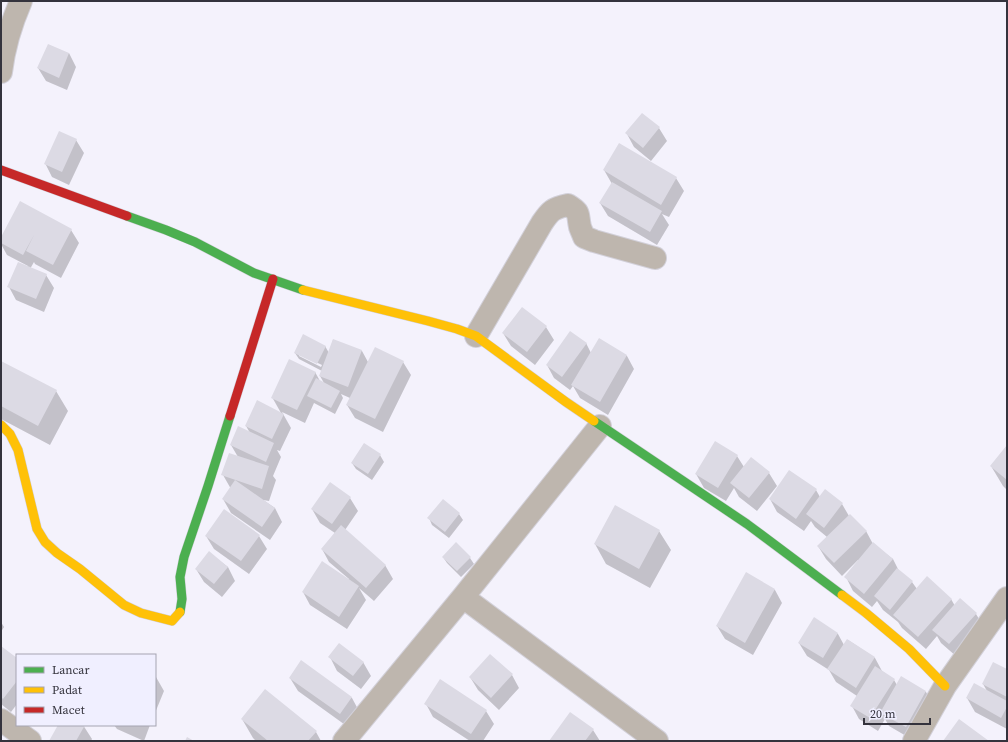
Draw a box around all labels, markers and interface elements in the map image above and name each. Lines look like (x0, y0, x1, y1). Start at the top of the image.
legend (16, 654, 156, 726)
text: Lancar (52, 662, 89, 678)
text: Padat (52, 682, 82, 698)
scale bar (864, 700, 930, 726)
text: Macet (52, 702, 85, 718)
text: 20 m (870, 706, 896, 722)

